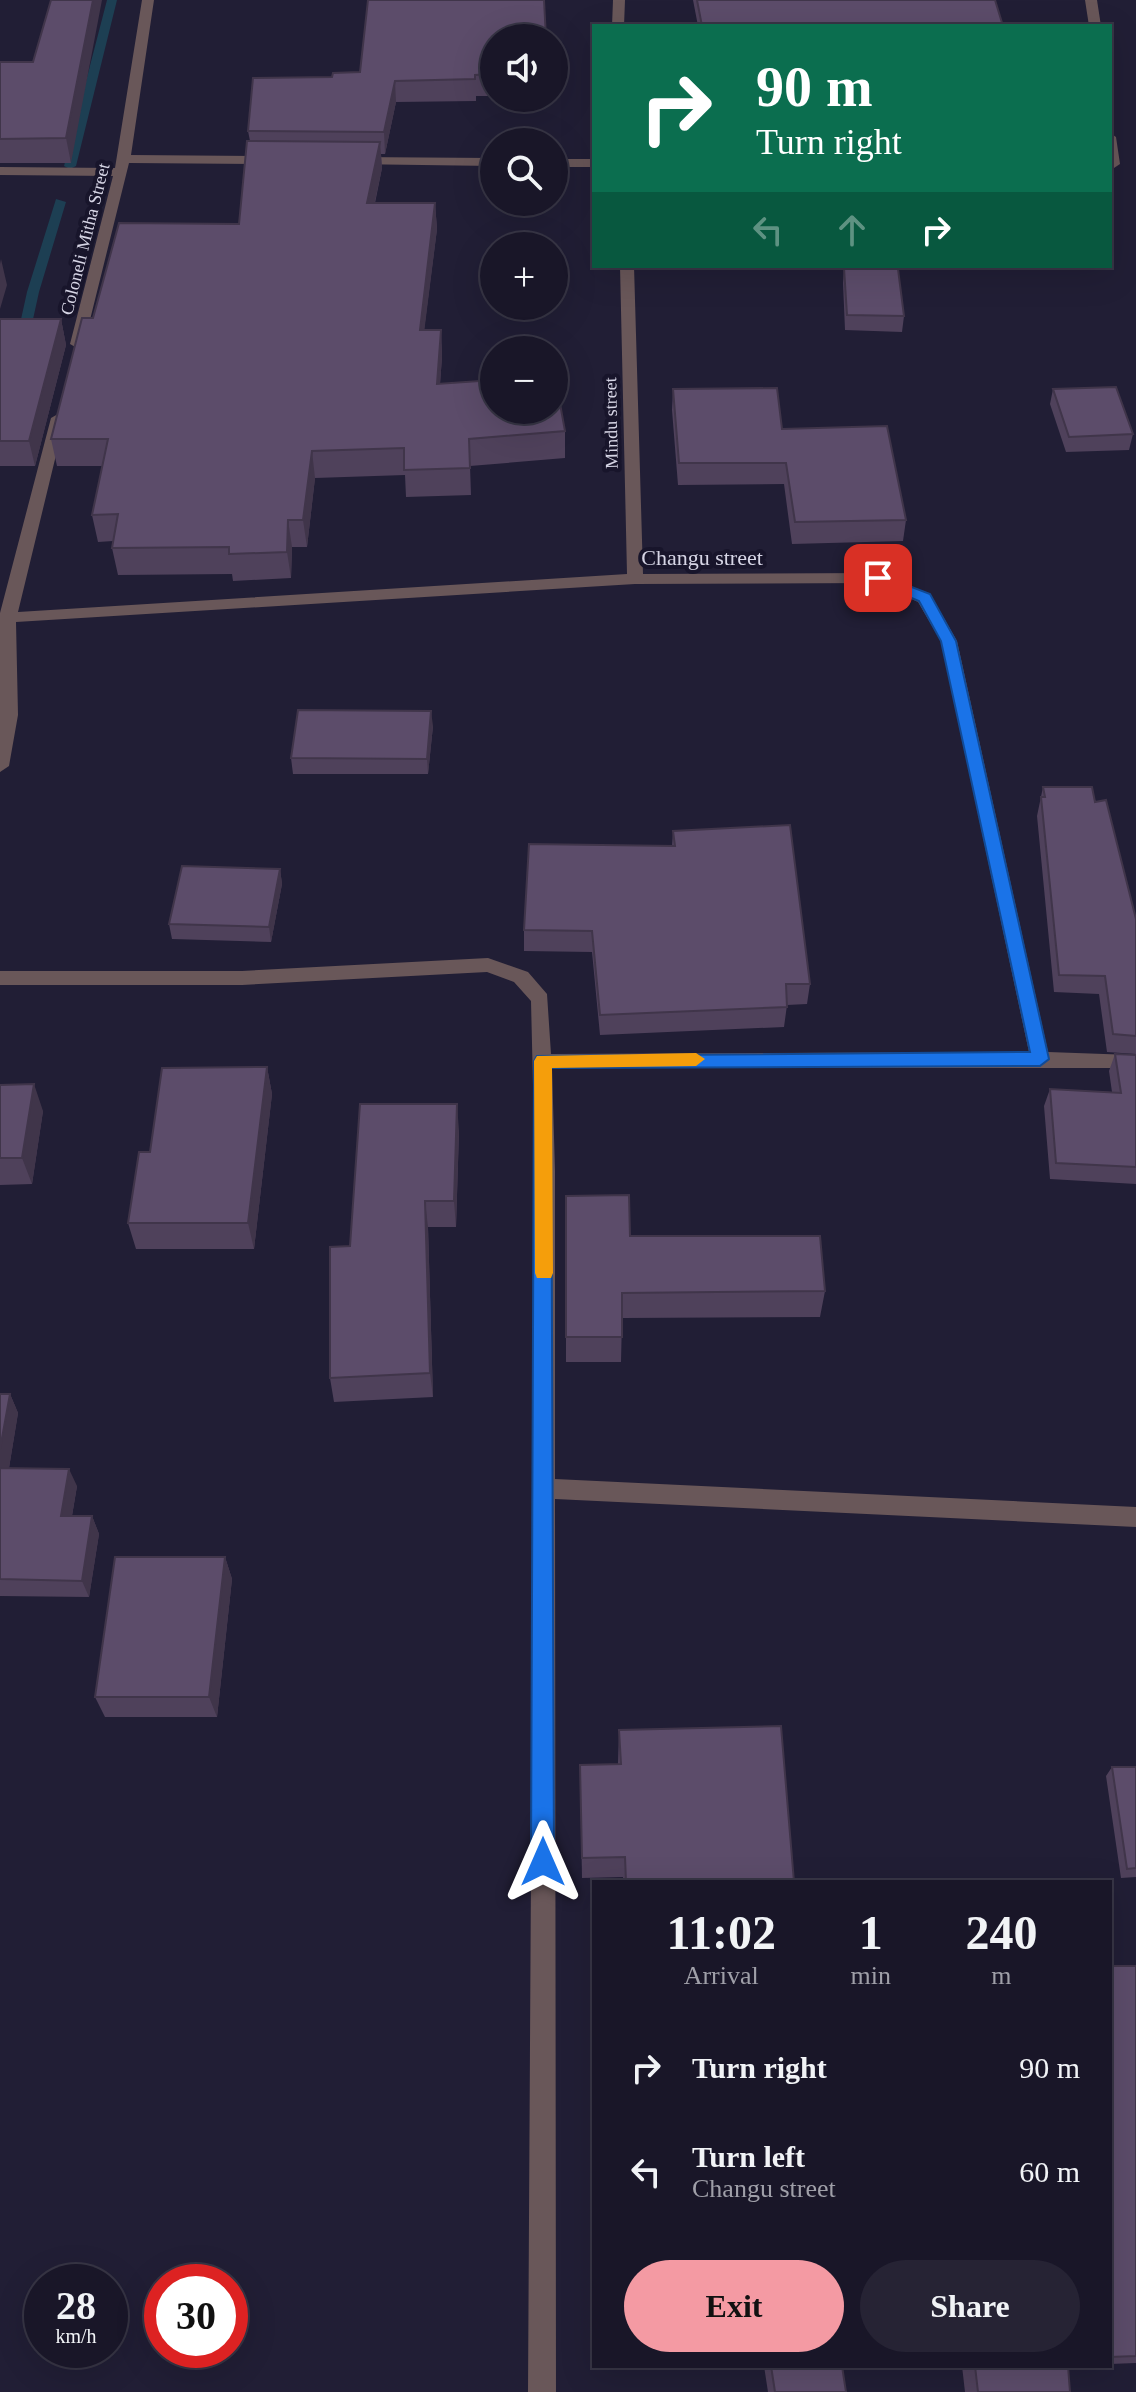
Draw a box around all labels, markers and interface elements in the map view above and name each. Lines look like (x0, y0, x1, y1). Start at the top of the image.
map controls (480, 24, 568, 424)
button: sound (480, 24, 568, 112)
icon: right (624, 56, 728, 160)
text: 90 m (756, 56, 873, 118)
text: Turn right (756, 122, 902, 162)
button: search (480, 128, 568, 216)
street label: Coloneli Mitha Street (56, 161, 114, 317)
icon: left (746, 208, 790, 252)
icon: ahead (830, 208, 874, 252)
icon: right (914, 208, 958, 252)
button: + (480, 232, 568, 320)
button: − (480, 336, 568, 424)
street label: Mindu street (600, 377, 622, 469)
pin (844, 544, 912, 612)
street label: Changu street (641, 545, 763, 570)
icon: arrive (856, 556, 900, 600)
position arrow (501, 1820, 585, 1904)
text: 11:02 (667, 1906, 776, 1959)
text: 1 (859, 1906, 883, 1959)
text: 240 (965, 1906, 1037, 1959)
text: Arrival (684, 1961, 759, 1990)
text: min (850, 1961, 891, 1990)
text: m (991, 1961, 1012, 1990)
icon: right (624, 2046, 668, 2090)
text: Turn right (692, 2051, 827, 2084)
text: 90 m (1019, 2051, 1080, 2084)
text: Turn left (692, 2140, 805, 2173)
icon: left (624, 2150, 668, 2194)
text: 60 m (1019, 2155, 1080, 2188)
text: Changu street (692, 2174, 836, 2203)
button: Exit (624, 2260, 844, 2352)
button: Share (860, 2260, 1080, 2352)
speed limit sign: 30 (144, 2264, 248, 2368)
text: 28 (56, 2283, 96, 2328)
text: km/h (55, 2325, 97, 2347)

